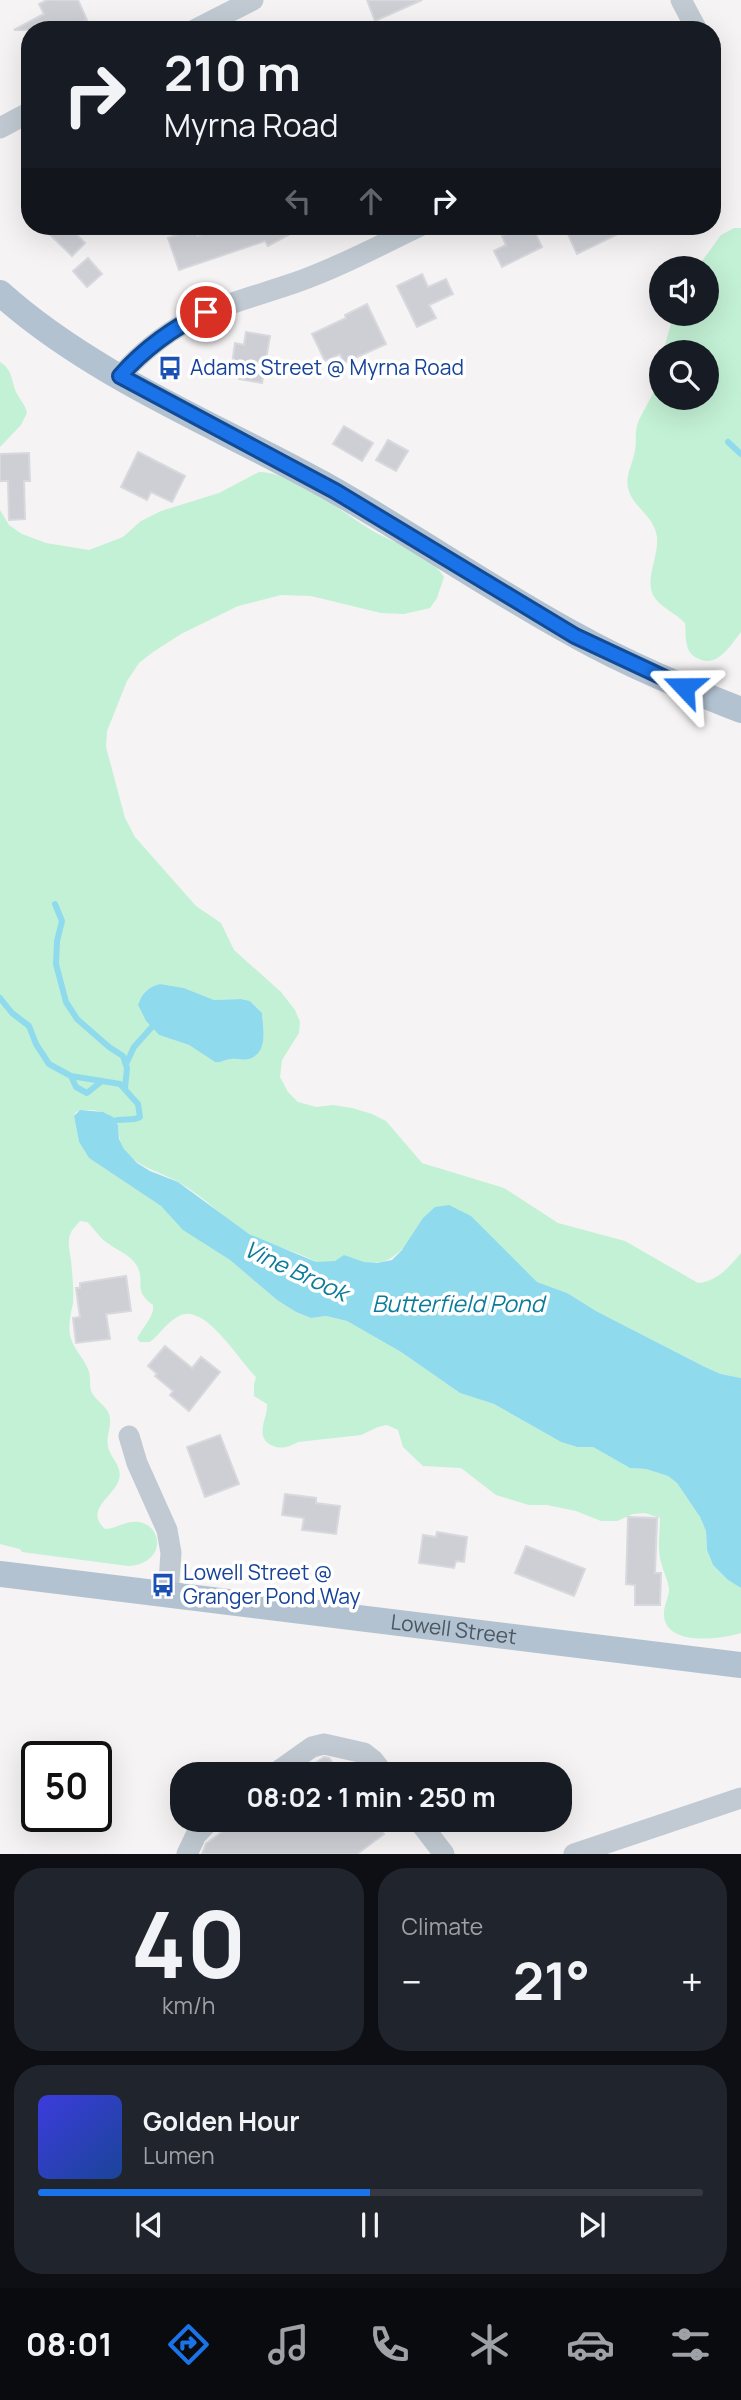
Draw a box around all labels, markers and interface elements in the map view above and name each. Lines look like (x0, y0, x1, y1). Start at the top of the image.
text: 210 m (164, 39, 301, 106)
icon: right (49, 49, 140, 140)
text: Myrna Road (164, 103, 338, 147)
icon: left (279, 182, 317, 220)
icon: ahead (352, 182, 390, 220)
icon: right (425, 182, 463, 220)
map controls (649, 256, 719, 410)
button: sound (649, 256, 719, 326)
pin (176, 282, 236, 342)
icon: arrive (187, 293, 225, 331)
button: search (649, 340, 719, 410)
place label: Adams Street @ Myrna Road (190, 353, 464, 381)
bus stop icon: Adams Street @ Myrna Road (156, 354, 184, 382)
position arrow (647, 650, 721, 724)
water label: Vine Brook (239, 1232, 357, 1310)
water label: Butterfield Pond (372, 1287, 547, 1319)
place label: Lowell Street @ Granger Pond Way (183, 1558, 360, 1610)
bus stop icon: Lowell Street @ Granger Pond Way (149, 1571, 177, 1599)
street label: Lowell Street (389, 1607, 518, 1650)
speed limit sign: 50 (21, 1741, 112, 1832)
text: 08:02 · 1 min · 250 m (246, 1779, 496, 1815)
text: 40 (131, 1881, 246, 2005)
text: Climate (402, 1910, 483, 1942)
text: 21° (513, 1945, 590, 2016)
text: − (402, 1955, 422, 2007)
text: + (681, 1955, 703, 2007)
text: km/h (162, 1989, 216, 2021)
text: Golden Hour (143, 2103, 300, 2139)
text: Lumen (143, 2139, 215, 2171)
icon: previous (130, 2206, 168, 2244)
icon: pause (351, 2206, 389, 2244)
icon: next (573, 2206, 611, 2244)
icon: directions (164, 2320, 213, 2369)
icon: music (264, 2320, 313, 2369)
icon: phone (365, 2320, 414, 2369)
icon: climate (465, 2320, 514, 2369)
icon: car (566, 2320, 615, 2369)
icon: filters (666, 2320, 715, 2369)
text: 08:01 (26, 2322, 112, 2366)

